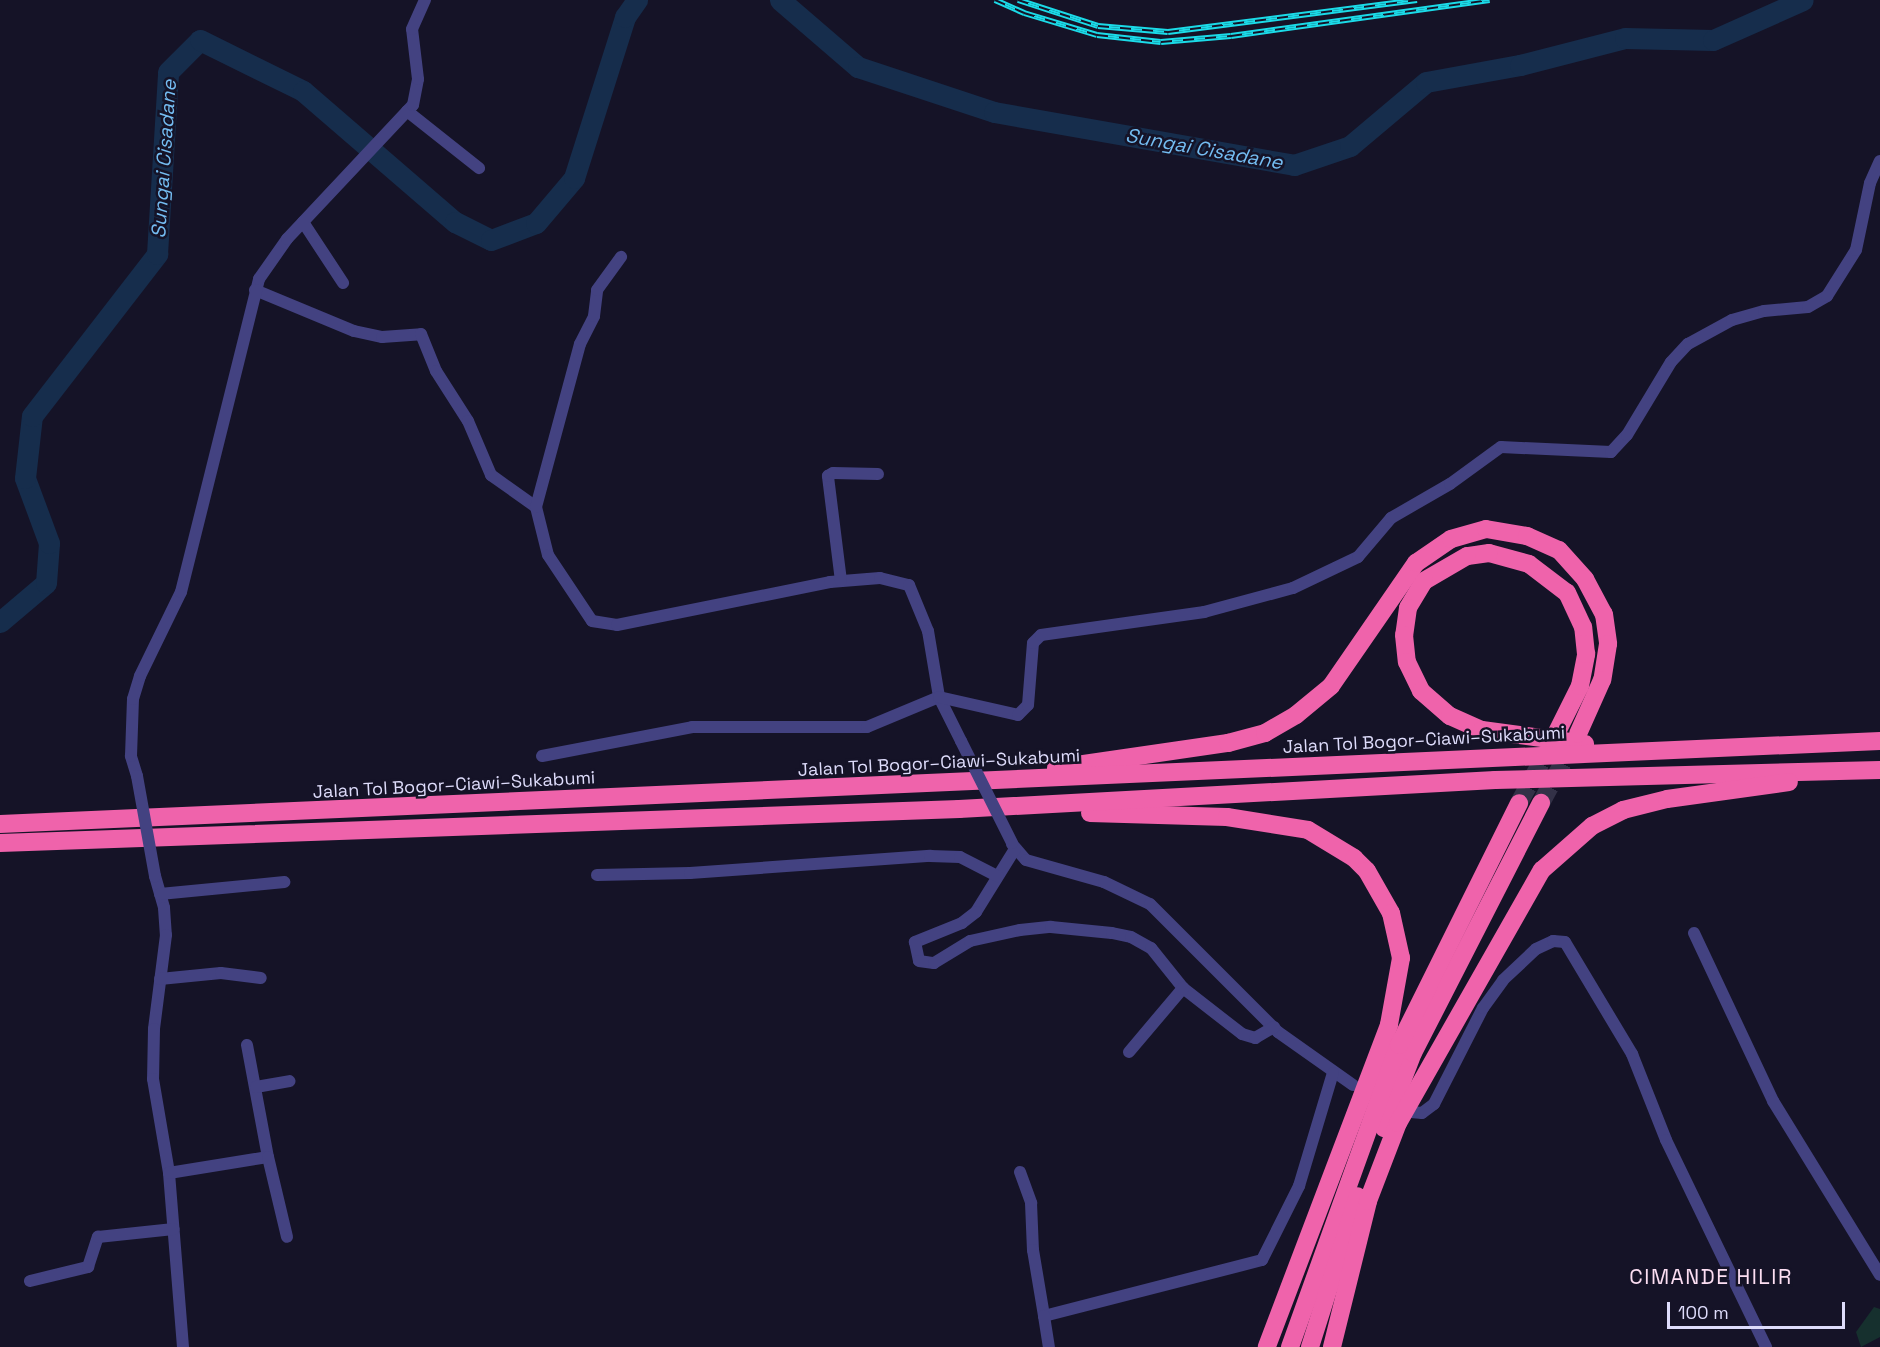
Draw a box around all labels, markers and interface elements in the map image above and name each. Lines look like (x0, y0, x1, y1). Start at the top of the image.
water label: Sungai Cisadane (146, 79, 182, 239)
water label: Sungai Cisadane (1124, 123, 1284, 175)
street label: Jalan Tol Bogor–Ciawi–Sukabumi (1282, 722, 1566, 758)
street label: Jalan Tol Bogor–Ciawi–Sukabumi (797, 745, 1081, 781)
street label: Jalan Tol Bogor–Ciawi–Sukabumi (312, 767, 596, 803)
district label: CIMANDE HILIR (1629, 1264, 1793, 1290)
scale bar (1670, 1290, 1848, 1328)
text: 100 m (1678, 1301, 1729, 1324)

